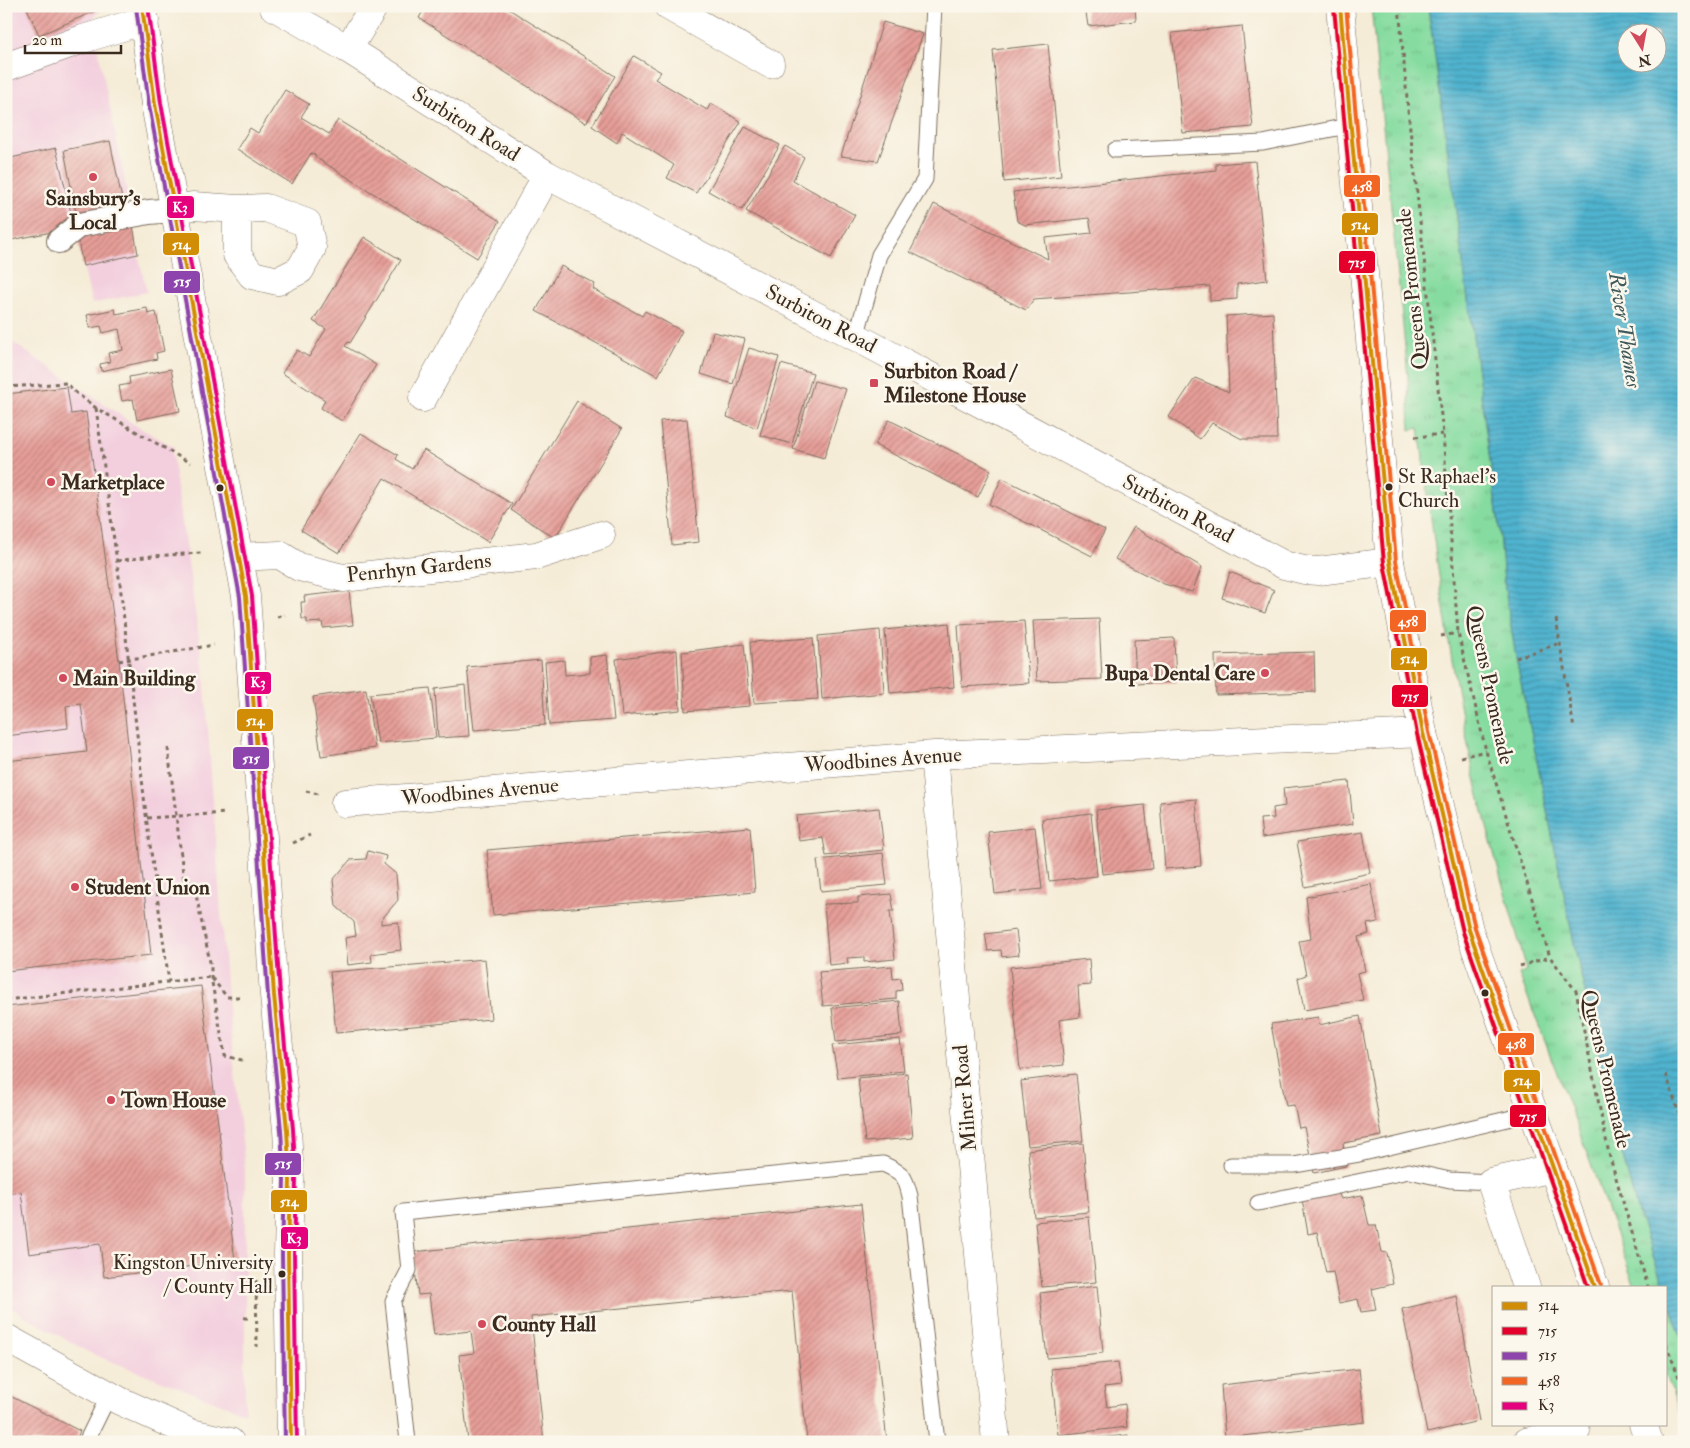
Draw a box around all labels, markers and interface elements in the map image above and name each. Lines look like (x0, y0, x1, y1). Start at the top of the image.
scale bar (25, 22, 121, 54)
north arrow (1618, 22, 1668, 72)
text: 20 m (32, 31, 62, 50)
text: N (1636, 51, 1653, 70)
street label: Surbiton Road (407, 80, 525, 168)
marker: Sainsbury's Local (87, 171, 99, 183)
line badge: 458 (1343, 174, 1381, 198)
text: 458 (1351, 178, 1373, 195)
place label: Sainsbury's Local (46, 185, 140, 236)
line badge: K3 (166, 195, 195, 219)
text: K3 (172, 199, 188, 216)
street label: Queens Promenade (1390, 207, 1434, 371)
line badge: 514 (1341, 212, 1379, 236)
text: 514 (1351, 216, 1371, 233)
line badge: 514 (162, 232, 200, 256)
text: 514 (172, 236, 192, 253)
line badge: 715 (1338, 250, 1376, 274)
text: 715 (1348, 254, 1367, 271)
water label: River Thames (1602, 269, 1648, 391)
line badge: 515 (163, 270, 201, 294)
text: 515 (173, 273, 191, 290)
street label: Surbiton Road (761, 278, 882, 360)
place label: Surbiton Road / Milestone House (883, 358, 1026, 409)
marker: Surbiton Road / Milestone House (868, 377, 880, 389)
place label: St Raphael's Church (1398, 464, 1496, 513)
street label: Surbiton Road (1118, 468, 1239, 550)
place label: Marketplace (60, 469, 165, 496)
marker: Marketplace (45, 476, 57, 488)
marker: St Raphael's Church (1384, 482, 1394, 492)
unlabelled marker (215, 483, 225, 493)
street label: Penrhyn Gardens (345, 547, 493, 589)
street label: Queens Promenade (1460, 603, 1520, 767)
line badge: 458 (1389, 609, 1427, 633)
text: 458 (1397, 613, 1419, 630)
line badge: 514 (1390, 647, 1428, 671)
text: 514 (1400, 650, 1420, 667)
place label: Bupa Dental Care (1104, 660, 1255, 687)
place label: Main Building (72, 665, 196, 692)
marker: Bupa Dental Care (1259, 667, 1271, 679)
line badge: K3 (244, 671, 272, 695)
marker: Main Building (57, 672, 69, 684)
text: K3 (250, 674, 266, 691)
line badge: 715 (1391, 684, 1429, 708)
text: 715 (1401, 688, 1420, 705)
line badge: 514 (236, 708, 274, 732)
text: 514 (246, 712, 266, 729)
street label: Woodbines Avenue (802, 741, 963, 779)
line badge: 515 (232, 746, 270, 770)
text: 515 (242, 750, 260, 767)
street label: Woodbines Avenue (399, 772, 560, 812)
place label: Student Union (85, 874, 210, 901)
marker: Student Union (69, 881, 81, 893)
street label: Queens Promenade (1575, 987, 1637, 1151)
unlabelled marker (1480, 988, 1490, 998)
line badge: 458 (1497, 1032, 1535, 1056)
text: 458 (1505, 1035, 1527, 1052)
street label: Milner Road (947, 1043, 983, 1152)
line badge: 514 (1503, 1069, 1541, 1093)
text: 514 (1513, 1072, 1533, 1089)
place label: Town House (120, 1087, 226, 1114)
marker: Town House (105, 1094, 117, 1106)
line badge: 715 (1509, 1104, 1547, 1128)
text: 715 (1519, 1108, 1538, 1125)
line badge: 515 (264, 1152, 302, 1176)
text: 515 (274, 1155, 292, 1172)
line badge: 514 (270, 1189, 308, 1213)
text: 514 (280, 1193, 300, 1210)
line badge: K3 (280, 1226, 309, 1250)
text: K3 (286, 1230, 302, 1247)
place label: Kingston University / County Hall (113, 1250, 274, 1299)
marker: Kingston University / County Hall (277, 1269, 287, 1279)
legend (1492, 1286, 1668, 1426)
text: 514 (1538, 1296, 1559, 1315)
place label: County Hall (492, 1311, 597, 1338)
marker: County Hall (476, 1318, 488, 1330)
text: 715 (1538, 1322, 1557, 1341)
text: 515 (1538, 1346, 1557, 1365)
text: 458 (1538, 1372, 1560, 1391)
text: K3 (1538, 1396, 1554, 1415)

